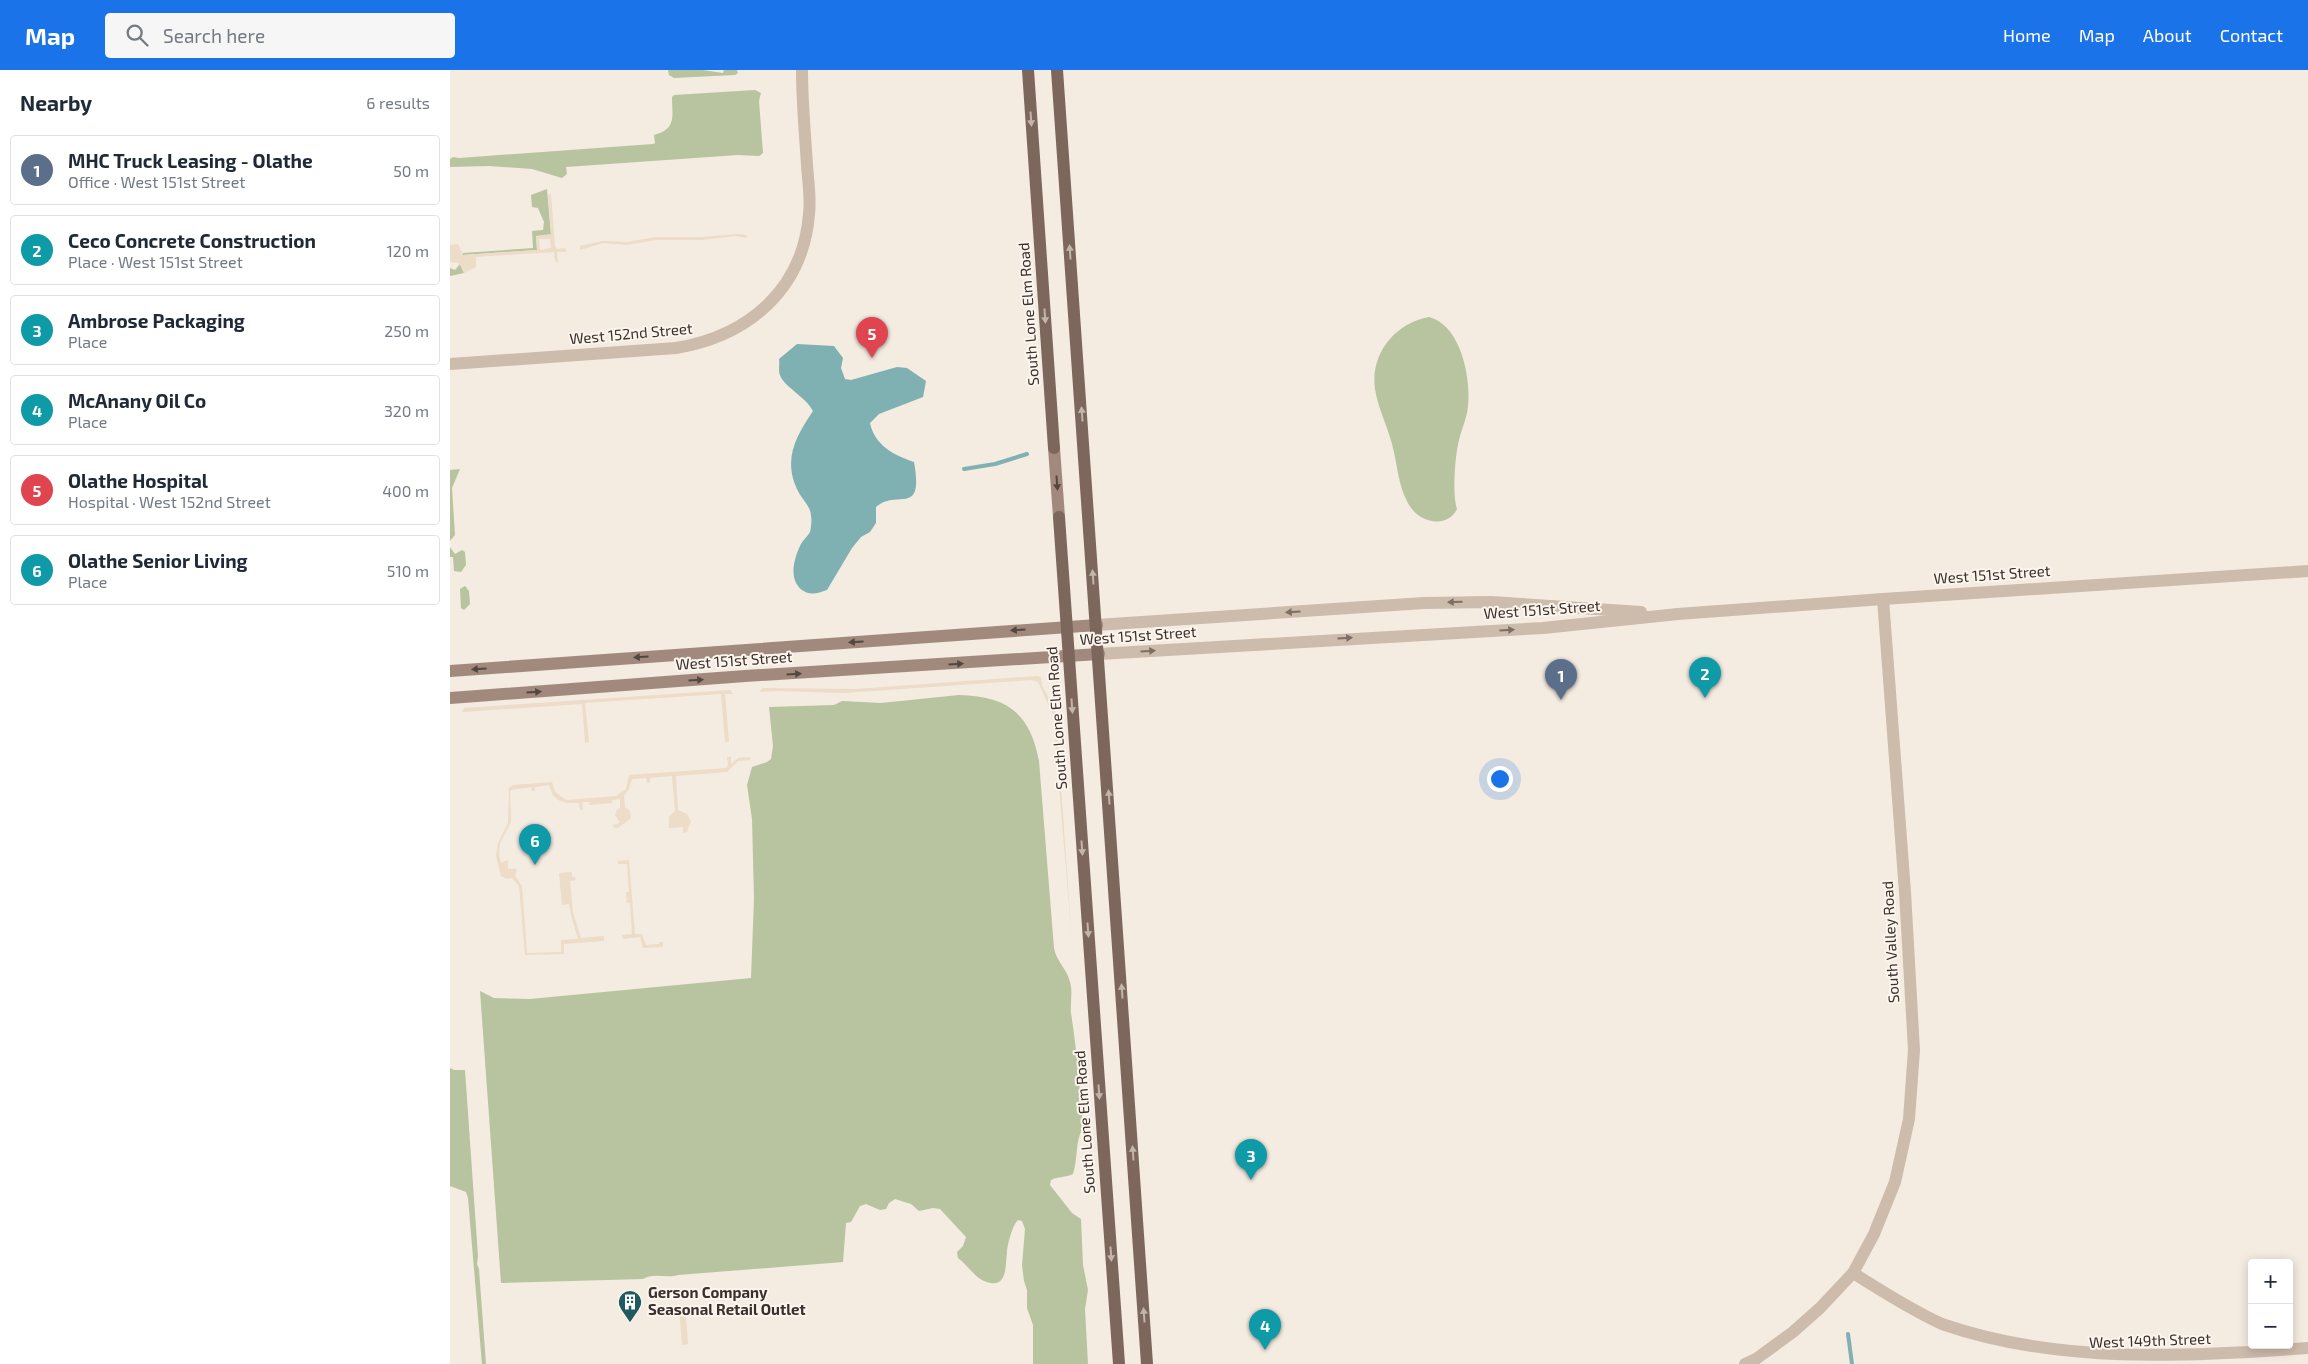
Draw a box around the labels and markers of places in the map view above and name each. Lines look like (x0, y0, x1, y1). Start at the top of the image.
pin: 5 (856, 317, 888, 358)
pin: 2 (1689, 657, 1721, 698)
pin: 1 (1545, 659, 1577, 700)
pin: 6 (519, 824, 551, 865)
pin: 3 (1235, 1139, 1267, 1180)
place label: Gerson Company Seasonal Retail Outlet (648, 1283, 806, 1318)
building icon: Gerson Company Seasonal Retail Outlet (617, 1289, 643, 1323)
pin: 4 (1249, 1309, 1281, 1350)

